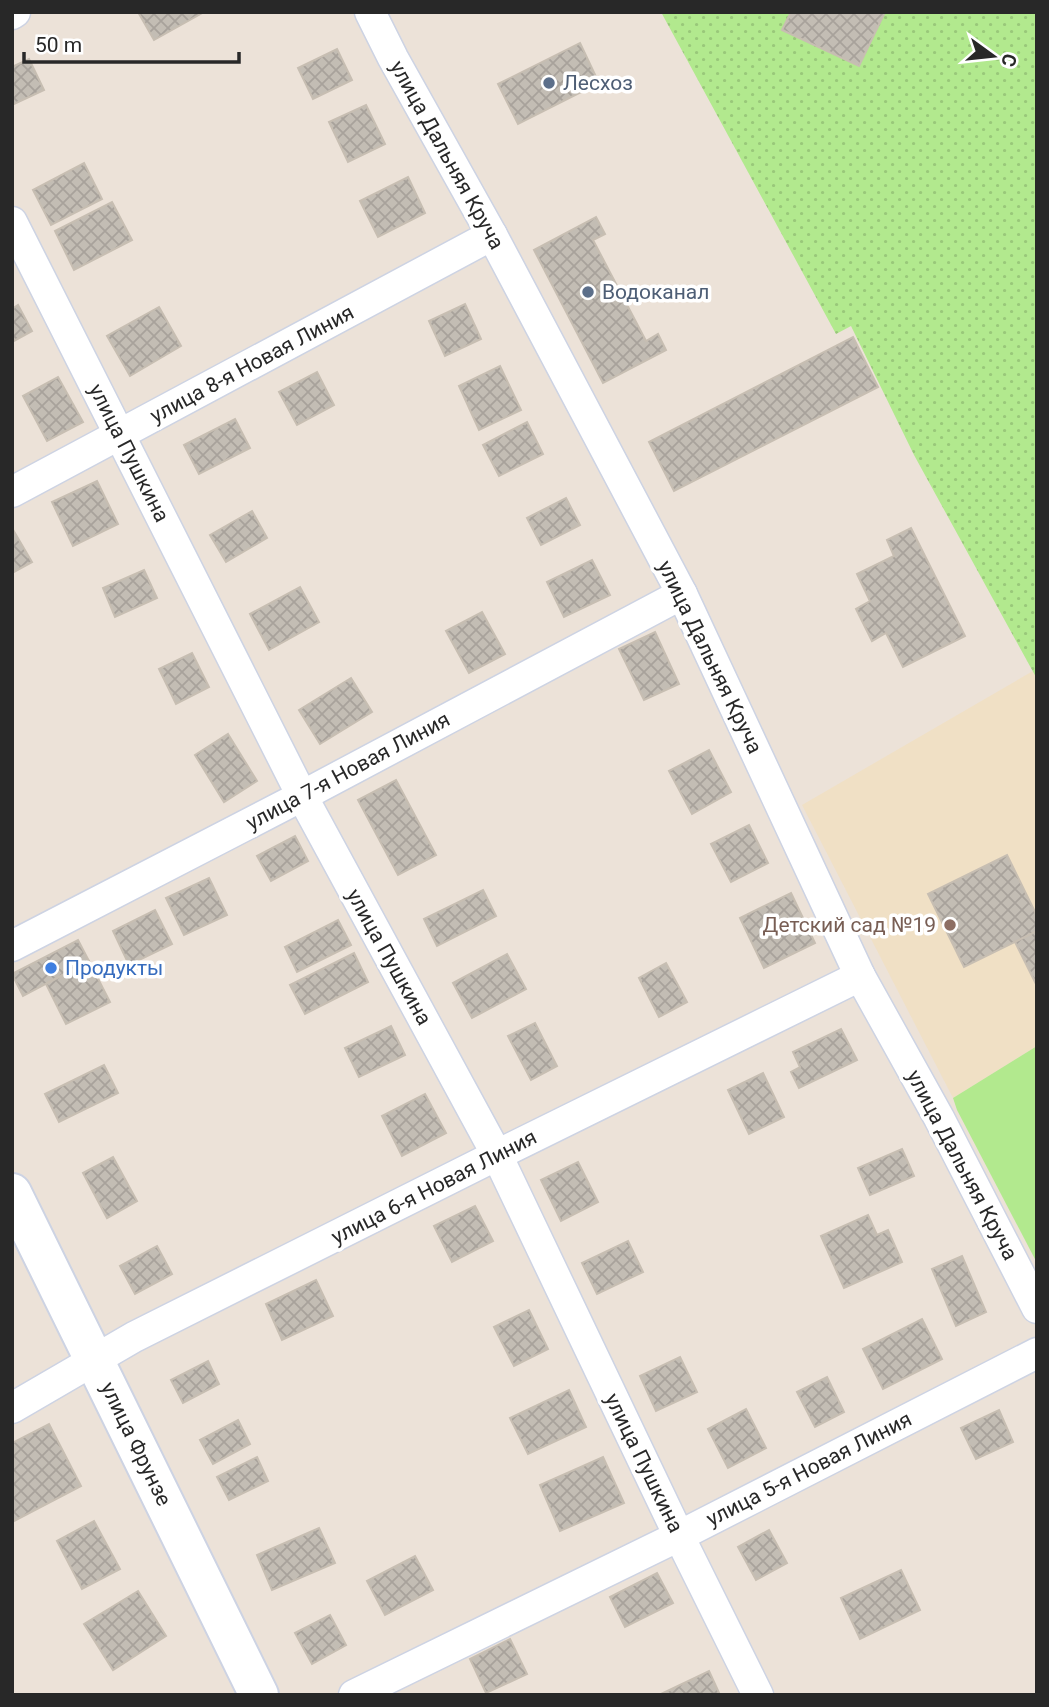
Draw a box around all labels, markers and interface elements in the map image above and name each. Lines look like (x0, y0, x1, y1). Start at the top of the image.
scale bar (24, 21, 240, 65)
north arrow (958, 21, 1028, 91)
text: 50 m (35, 33, 82, 57)
text: С (996, 51, 1022, 69)
street label: улица Дальняя Круча (385, 57, 509, 253)
place label: Лесхоз (563, 71, 633, 95)
marker: Лесхоз (541, 75, 557, 91)
place label: Водоканал (602, 280, 709, 304)
marker: Водоканал (580, 284, 596, 300)
street label: улица 8-я Новая Линия (146, 300, 358, 428)
street label: улица Пушкина (84, 380, 174, 526)
street label: улица Дальняя Круча (653, 557, 767, 757)
street label: улица 7-я Новая Линия (242, 707, 454, 835)
street label: улица Пушкина (342, 885, 436, 1029)
place label: Детский сад №19 (763, 913, 936, 937)
marker: Детский сад №19 (942, 917, 958, 933)
place label: Продукты (65, 956, 163, 980)
marker: Продукты (43, 960, 59, 976)
street label: улица Дальняя Круча (902, 1066, 1022, 1264)
street label: улица 6-я Новая Линия (327, 1125, 541, 1249)
street label: улица Фрунзе (96, 1378, 176, 1510)
street label: улица Пушкина (600, 1390, 688, 1536)
street label: улица 5-я Новая Линия (702, 1407, 916, 1531)

